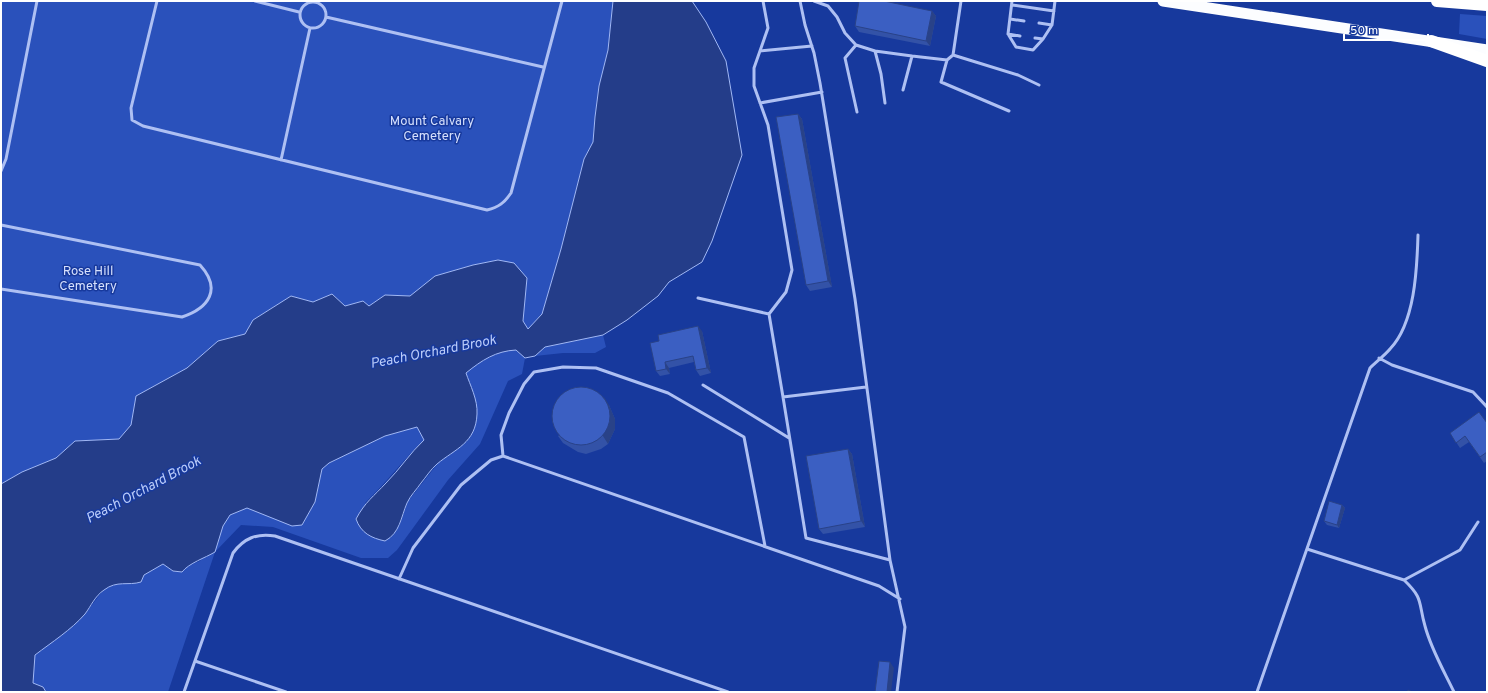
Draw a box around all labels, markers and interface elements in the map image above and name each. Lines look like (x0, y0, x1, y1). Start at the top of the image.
scale bar (1344, 16, 1428, 42)
text: 50 m (1350, 23, 1378, 39)
park label: Mount Calvary Cemetery (390, 114, 474, 145)
park label: Rose Hill Cemetery (59, 264, 117, 295)
water label: Peach Orchard Brook (369, 332, 498, 373)
water label: Peach Orchard Brook (83, 452, 205, 528)

